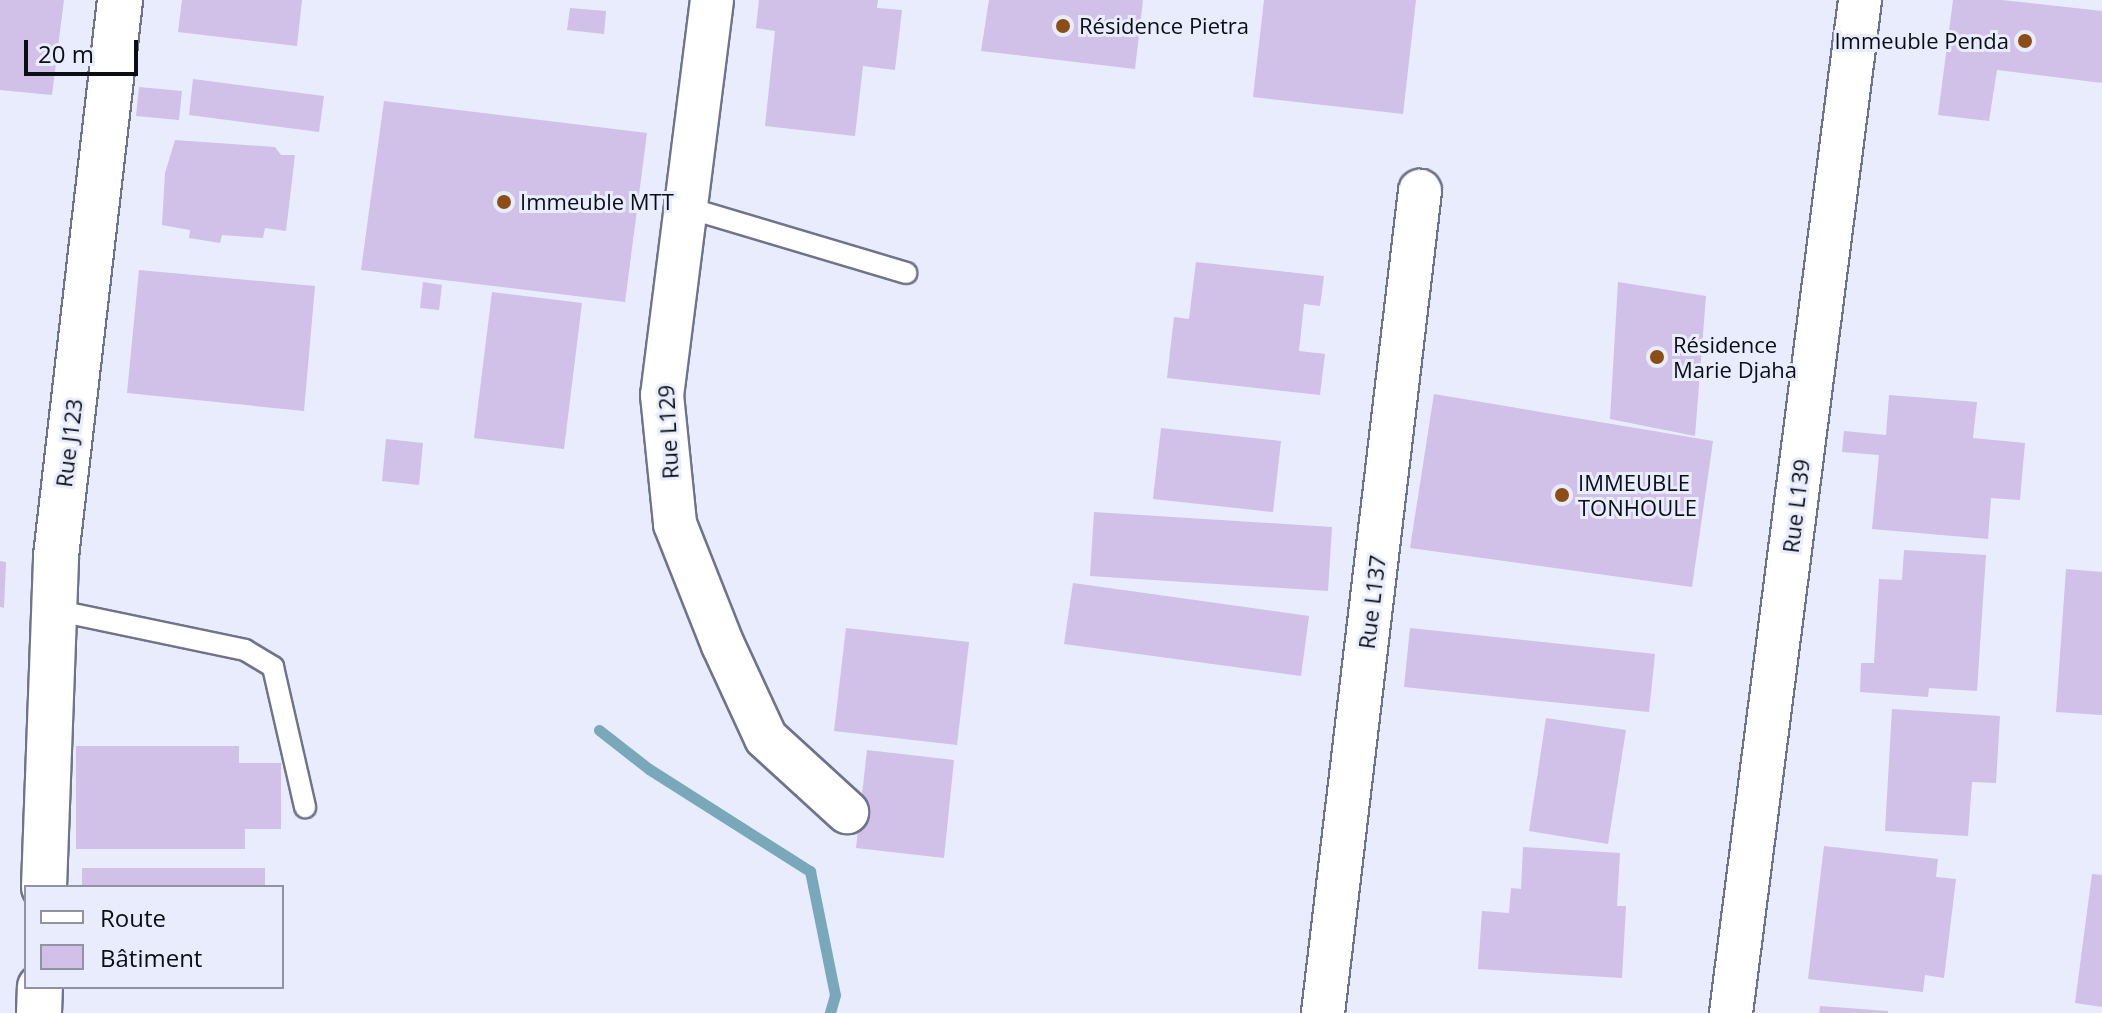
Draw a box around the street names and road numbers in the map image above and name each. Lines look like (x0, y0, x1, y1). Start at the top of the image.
street label: Rue L129 (652, 384, 684, 480)
street label: Rue J123 (50, 397, 88, 489)
street label: Rue L139 (1777, 458, 1815, 554)
street label: Rue L137 (1353, 554, 1391, 650)

